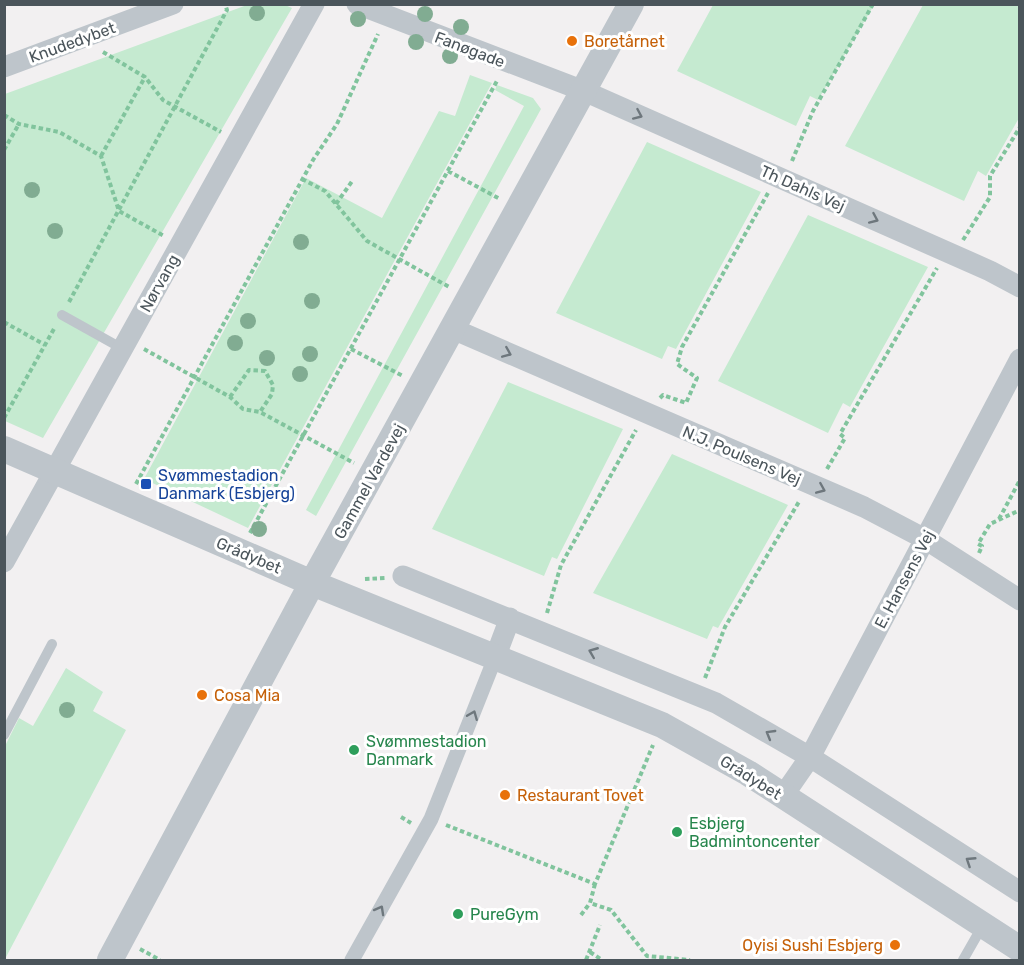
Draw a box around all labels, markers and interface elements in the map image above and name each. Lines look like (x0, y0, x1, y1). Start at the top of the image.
street label: Knudedybet (26, 18, 118, 67)
street label: Fanøgade (432, 27, 508, 72)
place label: Boretårnet (584, 32, 665, 51)
marker: Boretårnet (565, 34, 579, 48)
one-way arrow (632, 108, 643, 120)
street label: Th Dahls Vej (758, 161, 848, 216)
one-way arrow (868, 212, 879, 224)
street label: Nørvang (136, 251, 183, 315)
one-way arrow (501, 346, 512, 358)
street label: Gammel Vardevej (330, 420, 409, 542)
street label: N.J. Poulsens Vej (680, 422, 804, 489)
place label: Svømmestadion Danmark (Esbjerg) (158, 466, 295, 503)
marker: Svømmestadion Danmark (Esbjerg) (139, 477, 153, 491)
one-way arrow (814, 482, 825, 494)
street label: E. Hansens Vej (871, 527, 938, 632)
street label: Grådybet (213, 533, 284, 578)
one-way arrow (589, 647, 600, 659)
place label: Cosa Mia (214, 686, 280, 705)
marker: Cosa Mia (195, 688, 209, 702)
one-way arrow (466, 710, 478, 721)
one-way arrow (766, 730, 776, 741)
place label: Svømmestadion Danmark (366, 732, 487, 769)
marker: Svømmestadion Danmark (347, 743, 361, 757)
street label: Grådybet (717, 751, 785, 804)
place label: Restaurant Tovet (517, 786, 644, 805)
marker: Restaurant Tovet (498, 788, 512, 802)
place label: Esbjerg Badmintoncenter (689, 814, 820, 851)
marker: Esbjerg Badmintoncenter (670, 825, 684, 839)
one-way arrow (966, 856, 976, 868)
one-way arrow (373, 905, 385, 916)
place label: PureGym (470, 905, 539, 924)
marker: PureGym (451, 907, 465, 921)
place label: Oyisi Sushi Esbjerg (742, 936, 883, 955)
marker: Oyisi Sushi Esbjerg (888, 938, 902, 952)

